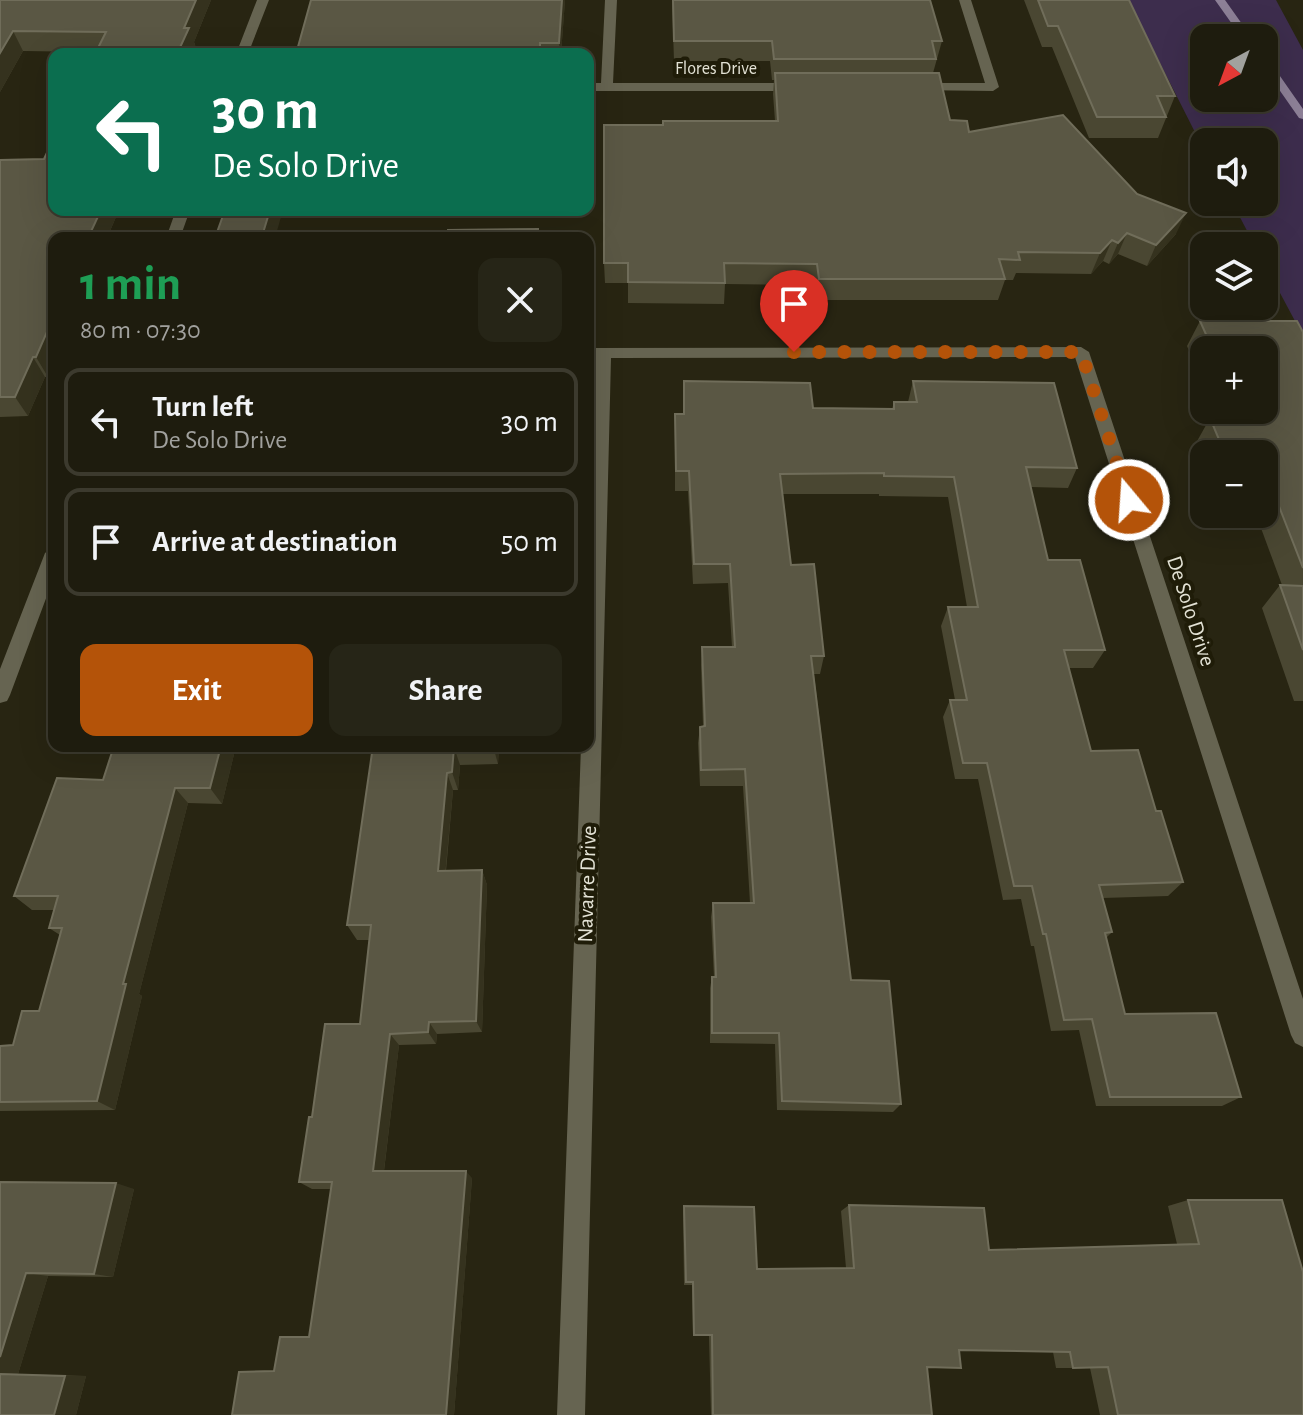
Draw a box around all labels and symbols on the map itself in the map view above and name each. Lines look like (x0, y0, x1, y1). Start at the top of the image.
north arrow (1190, 24, 1278, 112)
street label: Flores Drive (675, 60, 757, 78)
pin (760, 270, 828, 352)
position arrow (1087, 458, 1171, 542)
street label: De Solo Drive (1163, 553, 1219, 669)
street label: Navarre Drive (574, 825, 600, 943)

